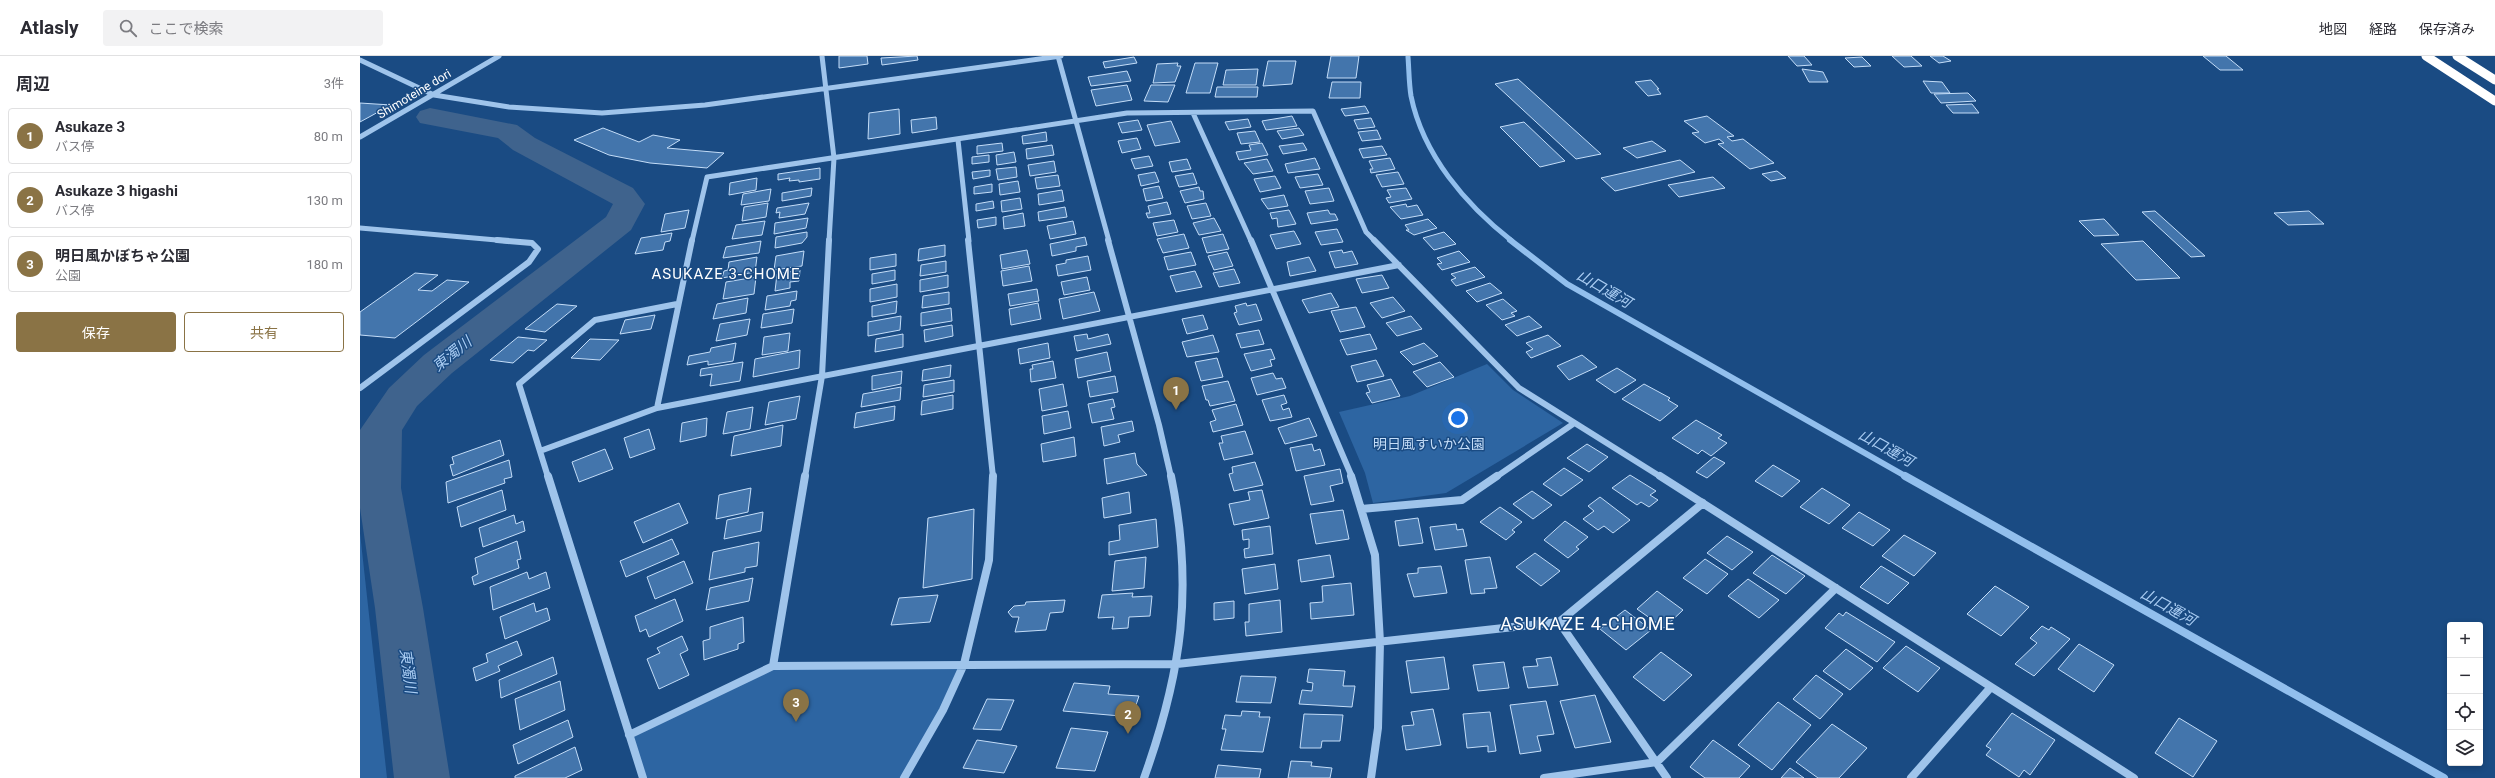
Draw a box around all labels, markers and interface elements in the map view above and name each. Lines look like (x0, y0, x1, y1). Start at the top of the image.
search box (103, 10, 383, 46)
text: Atlasly (20, 16, 79, 39)
icon: search (117, 17, 139, 39)
text: ここで検索 (149, 20, 224, 38)
text: 地図 (2319, 21, 2347, 37)
text: 経路 (2369, 21, 2397, 37)
text: 保存済み (2419, 21, 2475, 37)
street label: Shimoteine dori (374, 66, 454, 122)
text: 周辺 (16, 74, 50, 94)
text: 3件 (324, 76, 344, 91)
text: Asukaze 3 (55, 118, 125, 136)
text: 1 (26, 129, 34, 144)
text: 80 m (314, 129, 343, 144)
text: バス停 (55, 139, 94, 154)
text: Asukaze 3 higashi (55, 182, 178, 200)
text: 2 (26, 193, 34, 208)
text: 130 m (306, 193, 343, 208)
text: バス停 (55, 203, 94, 218)
text: 明日風かぼちゃ公園 (55, 247, 190, 265)
text: 3 (26, 257, 34, 272)
text: 180 m (306, 257, 343, 272)
district label: ASUKAZE 3-CHOME (652, 265, 800, 283)
water label: 山口運河 (1574, 266, 1637, 313)
text: 公園 (55, 268, 81, 283)
button: 保存 (16, 312, 176, 352)
button: 共有 (184, 312, 344, 352)
water label: 東濁川 (429, 332, 477, 375)
pin: 1 (1163, 377, 1189, 410)
your location (1448, 408, 1468, 428)
water label: 山口運河 (1855, 426, 1919, 472)
park label: 明日風すいか公園 (1373, 436, 1485, 452)
water label: 山口運河 (2137, 585, 2201, 631)
district label: ASUKAZE 4-CHOME (1500, 613, 1676, 634)
map controls (2447, 622, 2483, 766)
button: + (2447, 622, 2483, 658)
water label: 東濁川 (396, 647, 420, 697)
button: − (2447, 658, 2483, 694)
pin: 3 (783, 689, 809, 722)
button: locate (2447, 694, 2483, 730)
pin: 2 (1115, 701, 1141, 734)
button: layers (2447, 730, 2483, 766)

